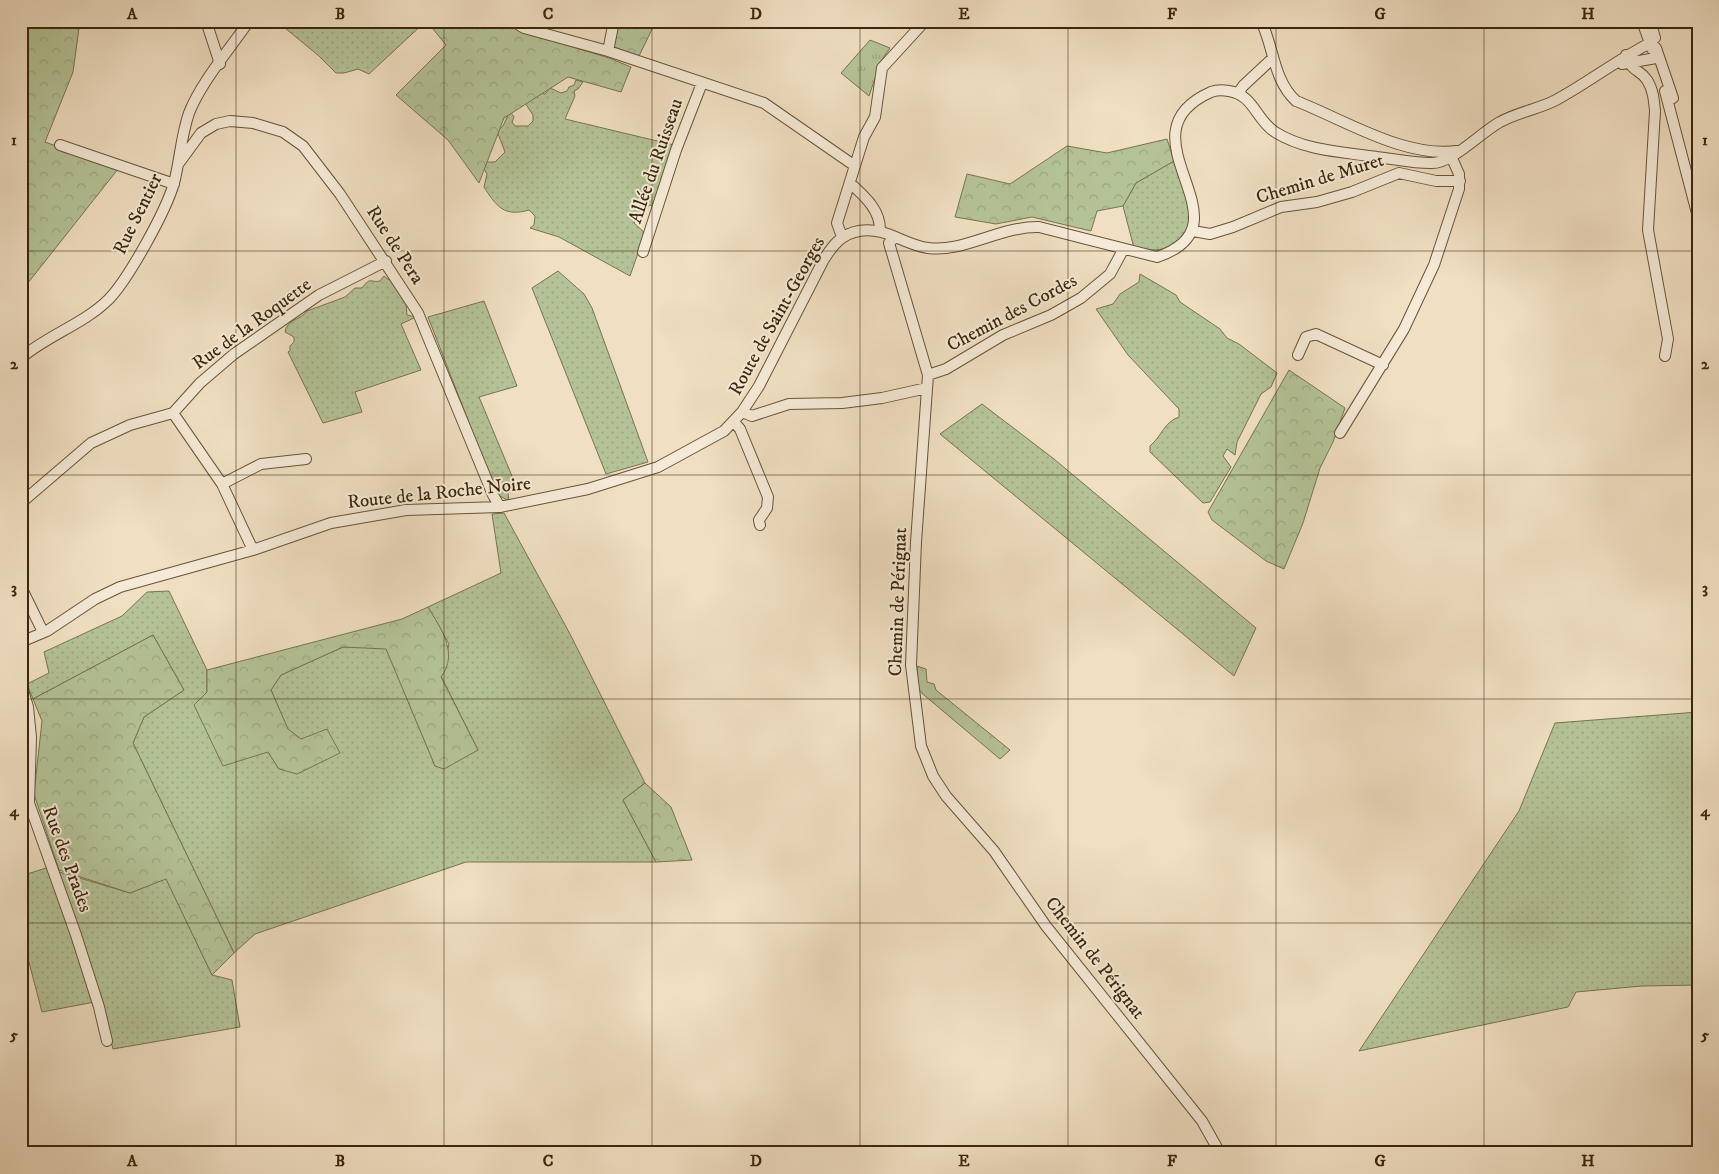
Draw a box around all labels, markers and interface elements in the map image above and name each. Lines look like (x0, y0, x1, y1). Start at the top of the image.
text: A (126, 4, 138, 24)
text: B (335, 4, 345, 24)
text: C (543, 4, 553, 24)
text: D (750, 4, 762, 24)
text: E (958, 4, 970, 24)
text: F (1167, 4, 1177, 24)
text: G (1374, 4, 1386, 24)
text: H (1581, 4, 1595, 24)
street label: Allée du Ruisseau (624, 96, 688, 226)
text: 1 (11, 130, 17, 150)
text: 1 (1702, 130, 1708, 150)
street label: Chemin de Muret (1253, 149, 1387, 209)
street label: Rue Sentier (109, 170, 167, 258)
street label: Rue de Pera (361, 201, 429, 289)
street label: Route de Saint-Georges (724, 233, 830, 399)
street label: Chemin des Cordes (943, 269, 1081, 357)
street label: Rue de la Roquette (188, 273, 317, 376)
text: 2 (10, 354, 19, 374)
text: 2 (1701, 354, 1710, 374)
street label: Route de la Roche Noire (346, 472, 532, 514)
street label: Chemin de Pérignat (884, 527, 912, 677)
text: 3 (11, 578, 17, 598)
text: 3 (1702, 578, 1708, 598)
text: 4 (8, 801, 19, 821)
text: 4 (1699, 801, 1710, 821)
street label: Rue des Prades (37, 803, 97, 915)
street label: Chemin de Pérignat (1040, 892, 1150, 1024)
text: 5 (9, 1025, 18, 1045)
text: 5 (1700, 1025, 1709, 1045)
text: A (126, 1151, 138, 1171)
text: B (335, 1151, 345, 1171)
text: C (543, 1151, 553, 1171)
text: D (750, 1151, 762, 1171)
text: E (958, 1151, 970, 1171)
text: F (1167, 1151, 1177, 1171)
text: G (1374, 1151, 1386, 1171)
text: H (1581, 1151, 1595, 1171)

